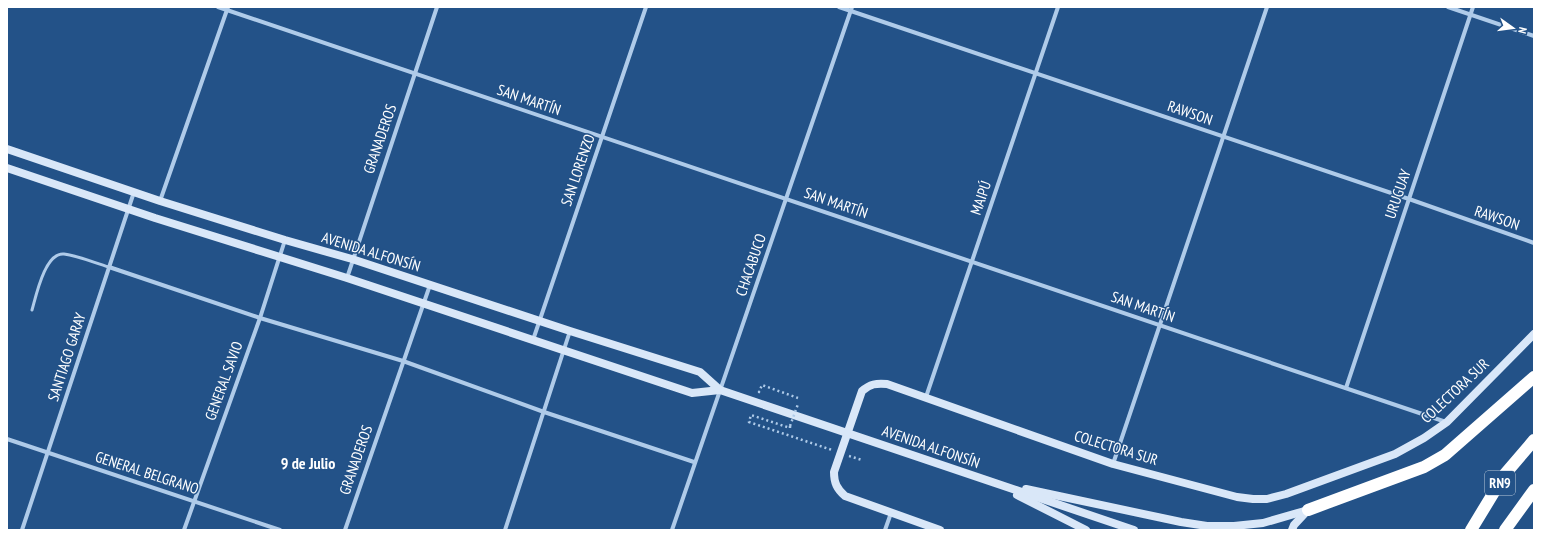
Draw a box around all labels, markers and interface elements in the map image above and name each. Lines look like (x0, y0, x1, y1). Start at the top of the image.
north arrow (1493, 8, 1533, 48)
text: N (1515, 26, 1530, 35)
street label: SAN MARTÍN (495, 80, 564, 119)
street label: RAWSON (1165, 96, 1215, 129)
street label: GRANADEROS (359, 102, 400, 176)
street label: SAN LORENZO (556, 131, 599, 208)
street label: URUGUAY (1380, 166, 1415, 221)
street label: MAIPÚ (966, 178, 995, 217)
street label: SAN MARTÍN (802, 183, 871, 222)
street label: RAWSON (1472, 201, 1522, 234)
street label: AVENIDA ALFONSÍN (319, 227, 423, 276)
street label: CHACABUCO (731, 231, 770, 299)
street label: SAN MARTÍN (1109, 287, 1178, 326)
street label: SANTIAGO GARAY (43, 310, 90, 403)
street label: GENERAL SAVIO (200, 339, 247, 423)
street label: COLECTORA SUR (1417, 354, 1493, 427)
street label: AVENIDA ALFONSÍN (880, 421, 983, 472)
street label: GRANADEROS (335, 423, 376, 497)
street label: COLECTORA SUR (1072, 426, 1160, 469)
street label: GENERAL BELGRANO (93, 447, 201, 498)
district label: 9 de Julio (281, 453, 335, 473)
road number: RN9 (1485, 471, 1515, 495)

